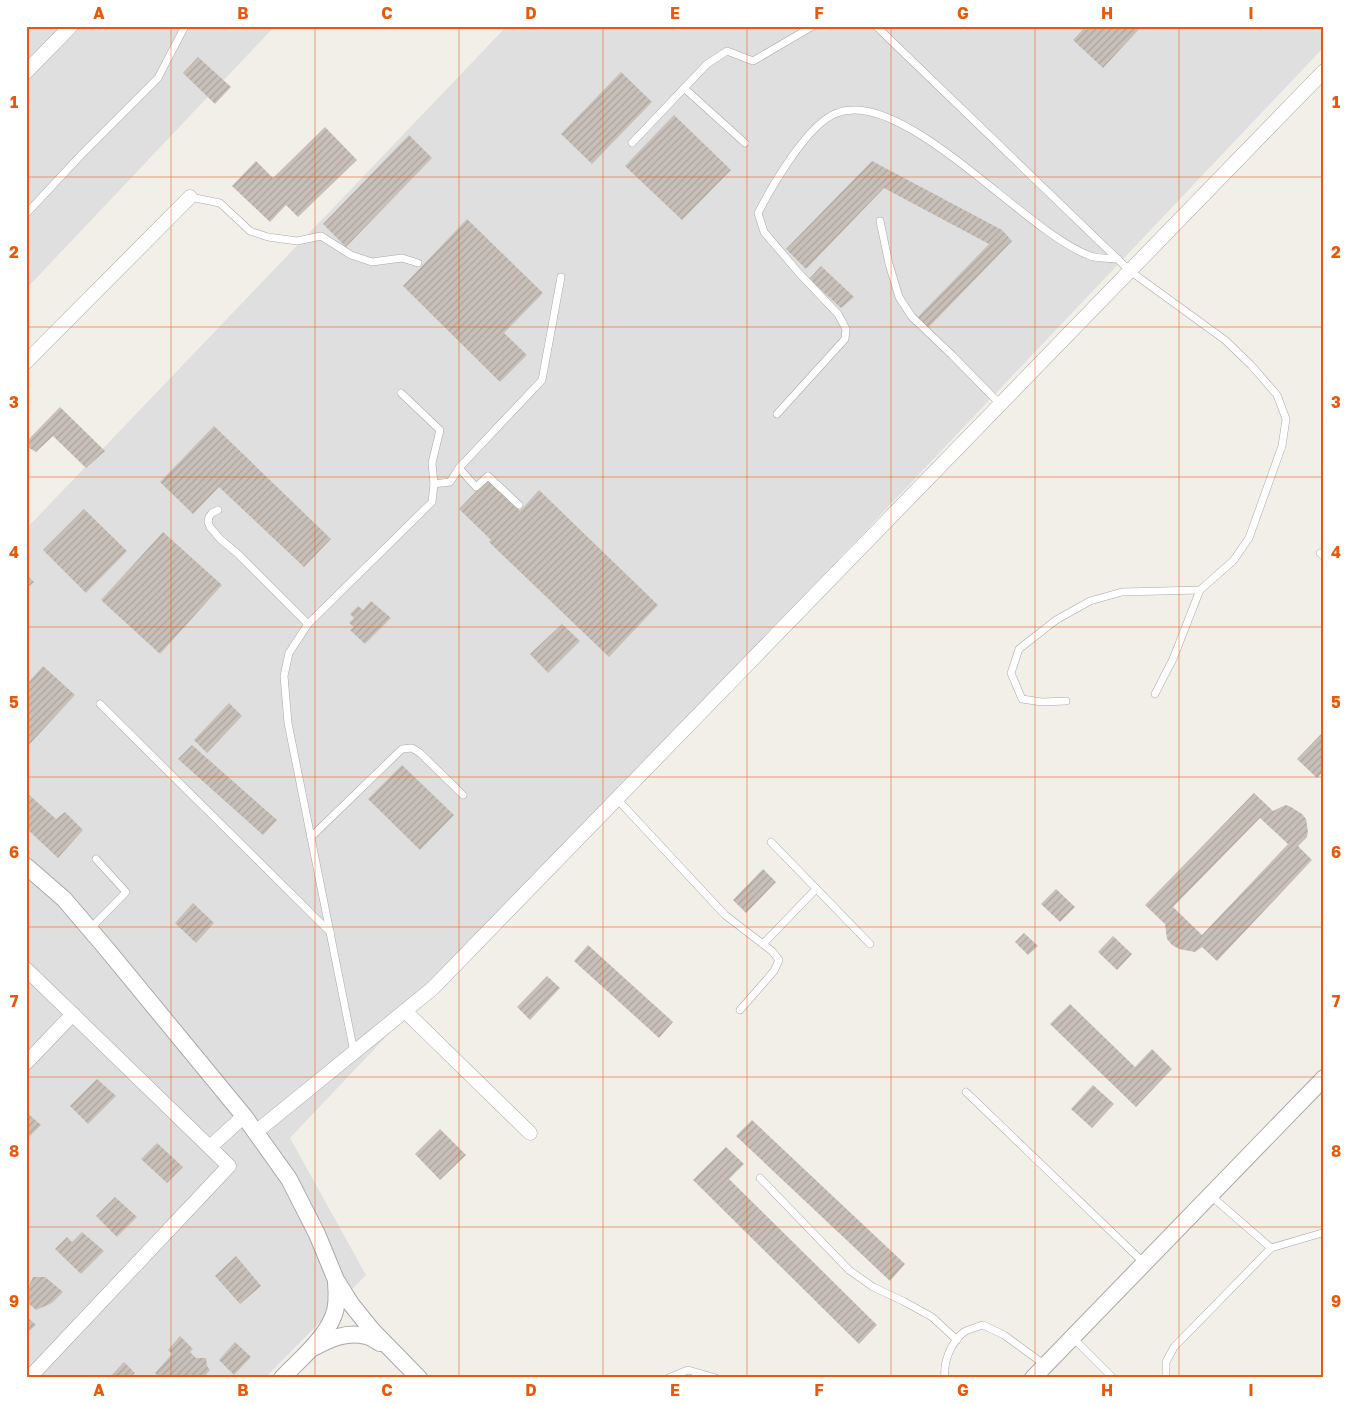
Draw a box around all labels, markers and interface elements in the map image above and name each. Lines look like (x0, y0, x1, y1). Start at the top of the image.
text: A (93, 3, 105, 23)
text: B (237, 3, 249, 23)
text: C (381, 3, 393, 23)
text: D (525, 3, 537, 23)
text: E (670, 3, 680, 23)
text: F (814, 3, 824, 23)
text: G (957, 3, 969, 23)
text: H (1101, 3, 1113, 23)
text: I (1248, 3, 1254, 23)
text: 1 (10, 92, 18, 112)
text: 1 (1332, 92, 1340, 112)
text: 2 (9, 242, 19, 262)
text: 2 (1331, 242, 1341, 262)
text: 3 (9, 392, 19, 412)
text: 3 (1331, 392, 1341, 412)
text: 4 (9, 542, 19, 562)
text: 4 (1331, 542, 1341, 562)
text: 5 (9, 692, 19, 712)
text: 5 (1331, 692, 1341, 712)
text: 6 (9, 842, 19, 862)
text: 6 (1331, 842, 1341, 862)
text: 7 (10, 991, 19, 1011)
text: 7 (1332, 991, 1341, 1011)
text: 8 (9, 1141, 19, 1161)
text: 8 (1331, 1141, 1341, 1161)
text: 9 (9, 1291, 19, 1311)
text: 9 (1331, 1291, 1341, 1311)
text: A (93, 1380, 105, 1400)
text: B (237, 1380, 249, 1400)
text: C (381, 1380, 393, 1400)
text: D (525, 1380, 537, 1400)
text: E (670, 1380, 680, 1400)
text: F (814, 1380, 824, 1400)
text: G (957, 1380, 969, 1400)
text: H (1101, 1380, 1113, 1400)
text: I (1248, 1380, 1254, 1400)

